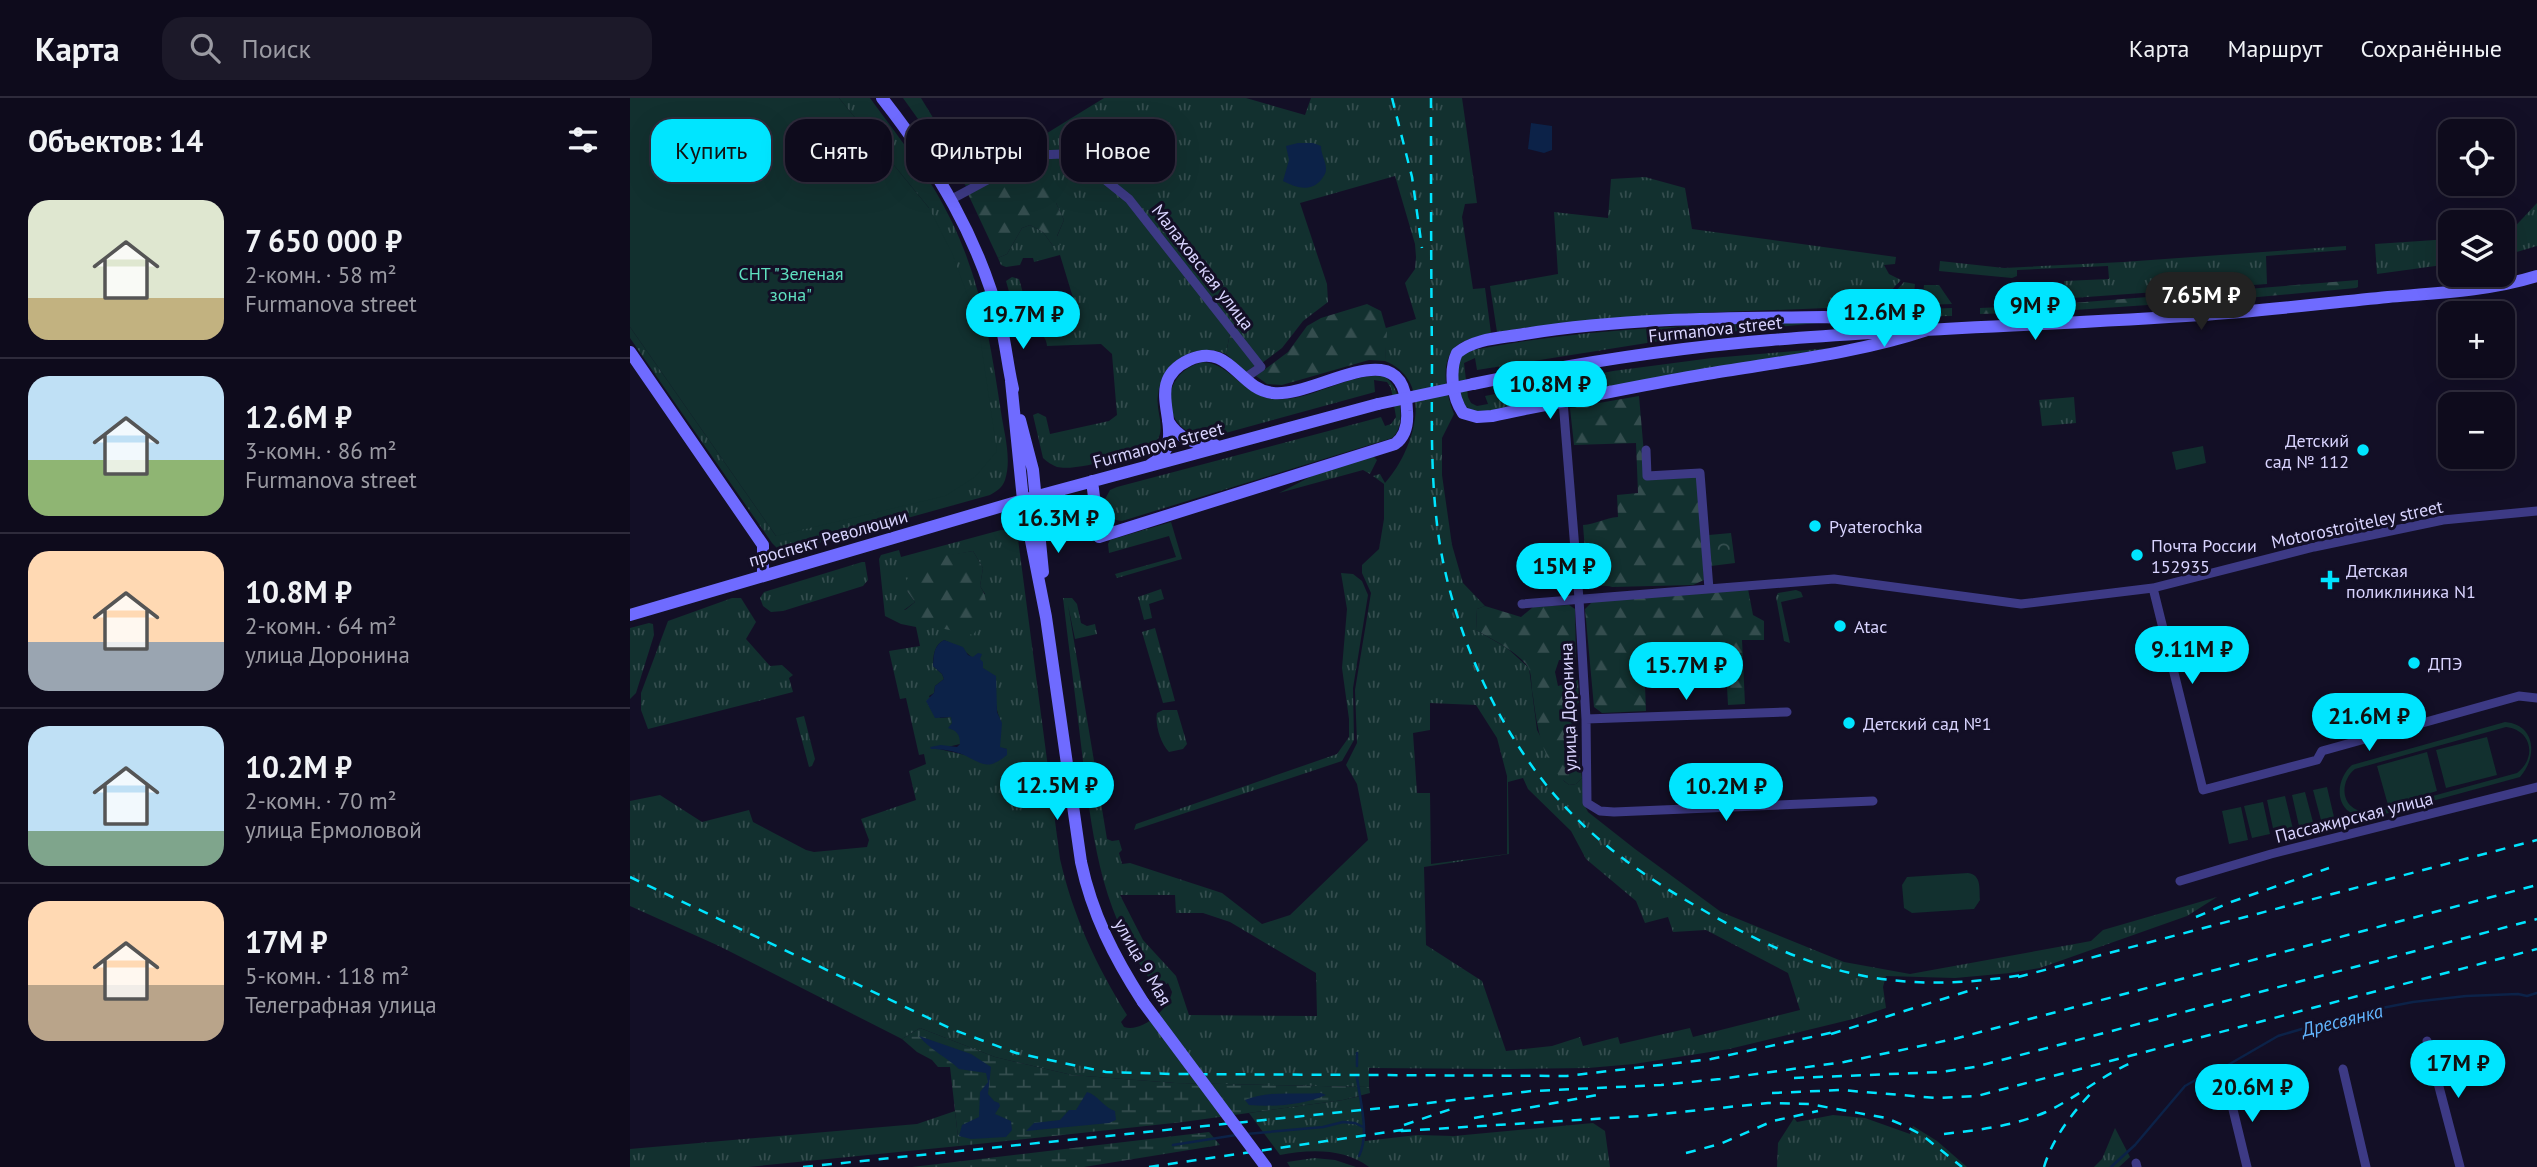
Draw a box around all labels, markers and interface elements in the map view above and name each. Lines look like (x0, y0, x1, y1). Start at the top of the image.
search box (162, 17, 652, 80)
text: Карта (35, 27, 120, 70)
icon: search (186, 29, 224, 67)
text: Поиск (242, 32, 311, 65)
text: Карта (2129, 33, 2189, 64)
text: Маршрут (2227, 33, 2322, 64)
text: Сохранённые (2360, 33, 2502, 64)
chip: Купить (651, 119, 771, 182)
chip: Снять (785, 119, 892, 182)
chip: Фильтры (906, 119, 1047, 182)
chip: Новое (1061, 119, 1175, 182)
map controls (2438, 119, 2515, 469)
button: locate (2438, 119, 2515, 196)
text: Объектов: 14 (28, 121, 203, 160)
icon: filters (564, 121, 602, 159)
street label: Малаховская улица (1147, 199, 1259, 335)
button: layers (2438, 210, 2515, 287)
text: 7 650 000 ₽ (245, 221, 402, 260)
icon: home (84, 228, 168, 312)
text: 2-комн. · 58 m² (245, 260, 397, 289)
park label: СНТ "Зеленая зона" (738, 262, 844, 306)
pin: 7.65M ₽ (2136, 272, 2266, 332)
text: 7.65M ₽ (2161, 280, 2241, 309)
pin: 9M ₽ (1994, 282, 2076, 342)
text: Furmanova street (245, 289, 417, 318)
pin: 12.6M ₽ (1819, 289, 1949, 349)
text: 9M ₽ (2010, 290, 2060, 319)
pin: 19.7M ₽ (958, 292, 1088, 351)
text: 12.6M ₽ (1843, 297, 1925, 326)
text: 19.7M ₽ (982, 299, 1064, 328)
button: + (2438, 301, 2515, 378)
street label: Furmanova street (1647, 311, 1783, 347)
pin: 10.8M ₽ (1485, 362, 1615, 421)
text: 10.8M ₽ (1509, 369, 1591, 398)
button: − (2438, 392, 2515, 469)
text: 12.6M ₽ (245, 397, 352, 436)
icon: home (84, 404, 168, 488)
street label: Furmanova street (1090, 417, 1226, 473)
place label: Детский сад № 112 (2265, 429, 2349, 473)
text: 3-комн. · 86 m² (245, 436, 397, 465)
marker: Детский сад № 112 (2355, 442, 2371, 458)
text: Furmanova street (245, 465, 417, 494)
street label: Motorostroiteley street (2269, 495, 2445, 553)
pin: 16.3M ₽ (993, 496, 1123, 555)
text: 16.3M ₽ (1017, 503, 1099, 532)
street label: проспект Революции (746, 504, 910, 572)
place label: Pyaterochka (1829, 515, 1923, 538)
marker: Pyaterochka (1807, 518, 1823, 534)
place label: Почта России 152935 (2151, 534, 2257, 578)
pin: 15M ₽ (1515, 544, 1613, 603)
marker: Почта России 152935 (2129, 547, 2145, 563)
text: 15M ₽ (1532, 551, 1596, 580)
place label: Детская поликлиника N1 (2346, 559, 2476, 603)
marker: Детская поликлиника N1 (2320, 570, 2340, 590)
text: 10.8M ₽ (245, 572, 352, 611)
icon: home (84, 579, 168, 663)
text: 2-комн. · 64 m² (245, 611, 397, 640)
place label: Atac (1854, 615, 1887, 638)
marker: Atac (1832, 618, 1848, 634)
pin: 9.11M ₽ (2127, 626, 2257, 686)
text: 9.11M ₽ (2151, 634, 2233, 663)
text: улица Доронина (245, 640, 410, 669)
street label: улица Доронина (1554, 642, 1582, 772)
pin: 15.7M ₽ (1621, 642, 1751, 702)
text: 15.7M ₽ (1645, 650, 1727, 679)
place label: ДПЭ (2428, 652, 2462, 675)
marker: ДПЭ (2406, 655, 2422, 671)
pin: 21.6M ₽ (2304, 694, 2434, 753)
text: 21.6M ₽ (2328, 701, 2410, 730)
place label: Детский сад №1 (1863, 712, 1992, 735)
marker: Детский сад №1 (1841, 715, 1857, 731)
text: 10.2M ₽ (245, 747, 352, 786)
icon: home (84, 754, 168, 838)
pin: 12.5M ₽ (992, 762, 1122, 822)
pin: 10.2M ₽ (1661, 764, 1791, 823)
text: 12.5M ₽ (1016, 770, 1098, 799)
text: 10.2M ₽ (1685, 771, 1767, 800)
text: 2-комн. · 70 m² (245, 786, 397, 815)
street label: Пассажирская улица (2273, 786, 2435, 848)
text: улица Ермоловой (245, 815, 422, 844)
street label: улица 9 Мая (1109, 914, 1177, 1010)
text: 17M ₽ (245, 922, 328, 961)
icon: home (84, 929, 168, 1013)
text: 5-комн. · 118 m² (245, 961, 409, 990)
text: Телеграфная улица (245, 990, 437, 1019)
water label: Дресвянка (2297, 998, 2386, 1042)
pin: 17M ₽ (2409, 1040, 2507, 1100)
text: 17M ₽ (2426, 1048, 2490, 1077)
pin: 20.6M ₽ (2187, 1065, 2317, 1124)
text: 20.6M ₽ (2211, 1072, 2293, 1101)

